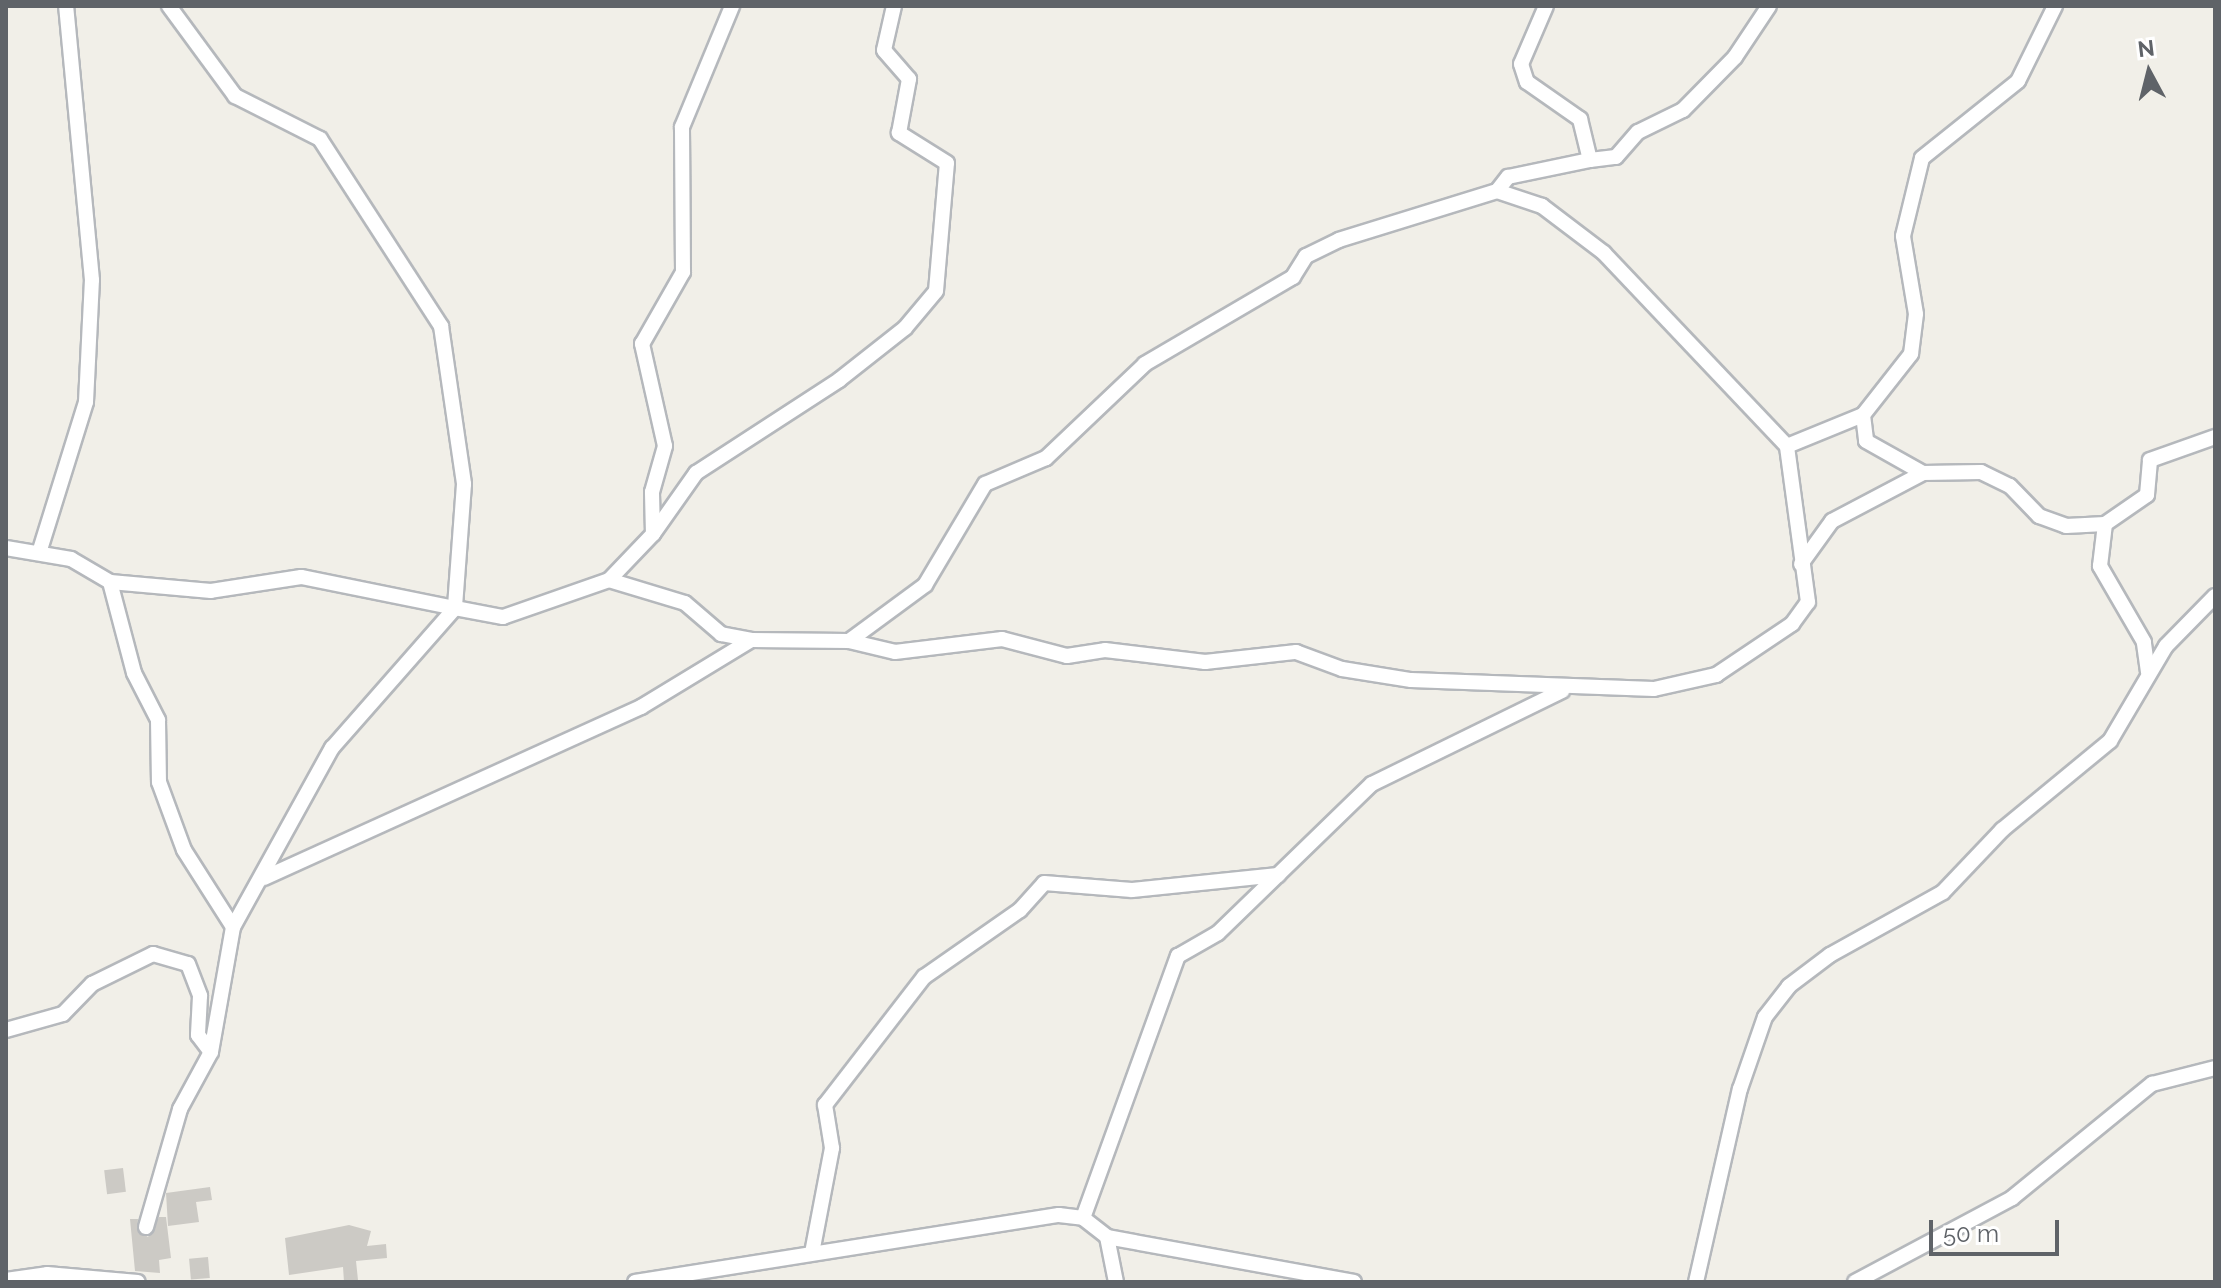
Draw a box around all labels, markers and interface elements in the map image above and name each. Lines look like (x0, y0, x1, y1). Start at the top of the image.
north arrow (2109, 32, 2189, 112)
text: N (2136, 34, 2156, 62)
scale bar (1933, 1204, 2063, 1254)
text: 50 m (1943, 1219, 1999, 1248)

